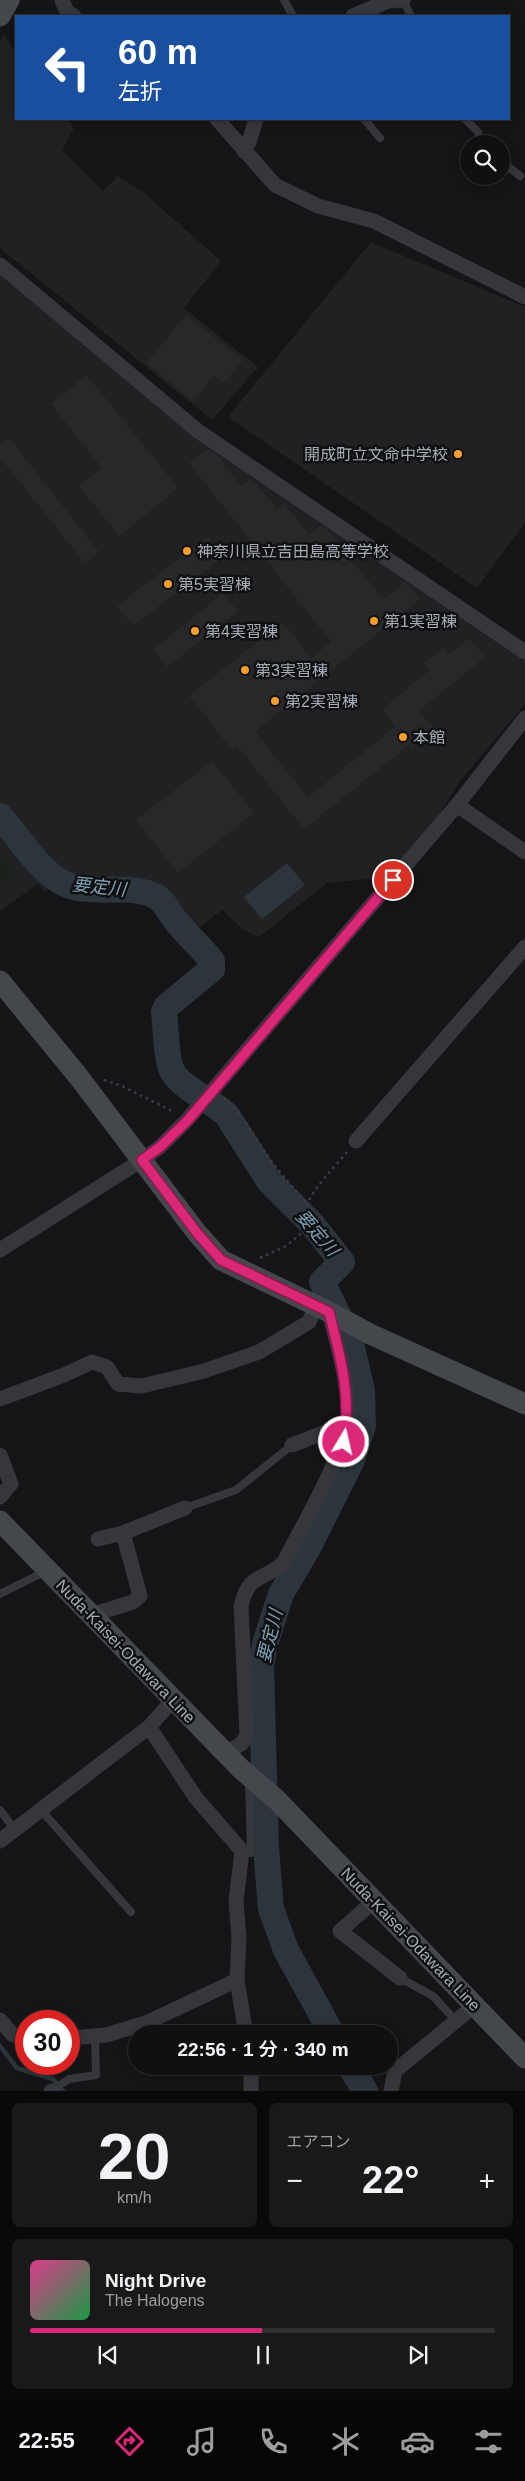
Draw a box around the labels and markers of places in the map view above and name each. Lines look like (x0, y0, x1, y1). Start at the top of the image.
place label: 開成町立文命中学校 (304, 446, 448, 463)
marker: 開成町立文命中学校 (452, 448, 464, 460)
place label: 神奈川県立吉田島高等学校 (197, 543, 389, 560)
marker: 神奈川県立吉田島高等学校 (181, 545, 193, 557)
place label: 第5実習棟 (178, 576, 251, 593)
marker: 第5実習棟 (162, 578, 174, 590)
place label: 第1実習棟 (384, 613, 457, 630)
marker: 第1実習棟 (368, 615, 380, 627)
place label: 第4実習棟 (205, 623, 278, 640)
marker: 第4実習棟 (189, 625, 201, 637)
place label: 第3実習棟 (255, 662, 328, 679)
marker: 第3実習棟 (239, 664, 251, 676)
place label: 第2実習棟 (285, 693, 358, 710)
marker: 第2実習棟 (269, 695, 281, 707)
place label: 本館 (413, 729, 445, 746)
marker: 本館 (397, 731, 409, 743)
pin (372, 859, 414, 901)

